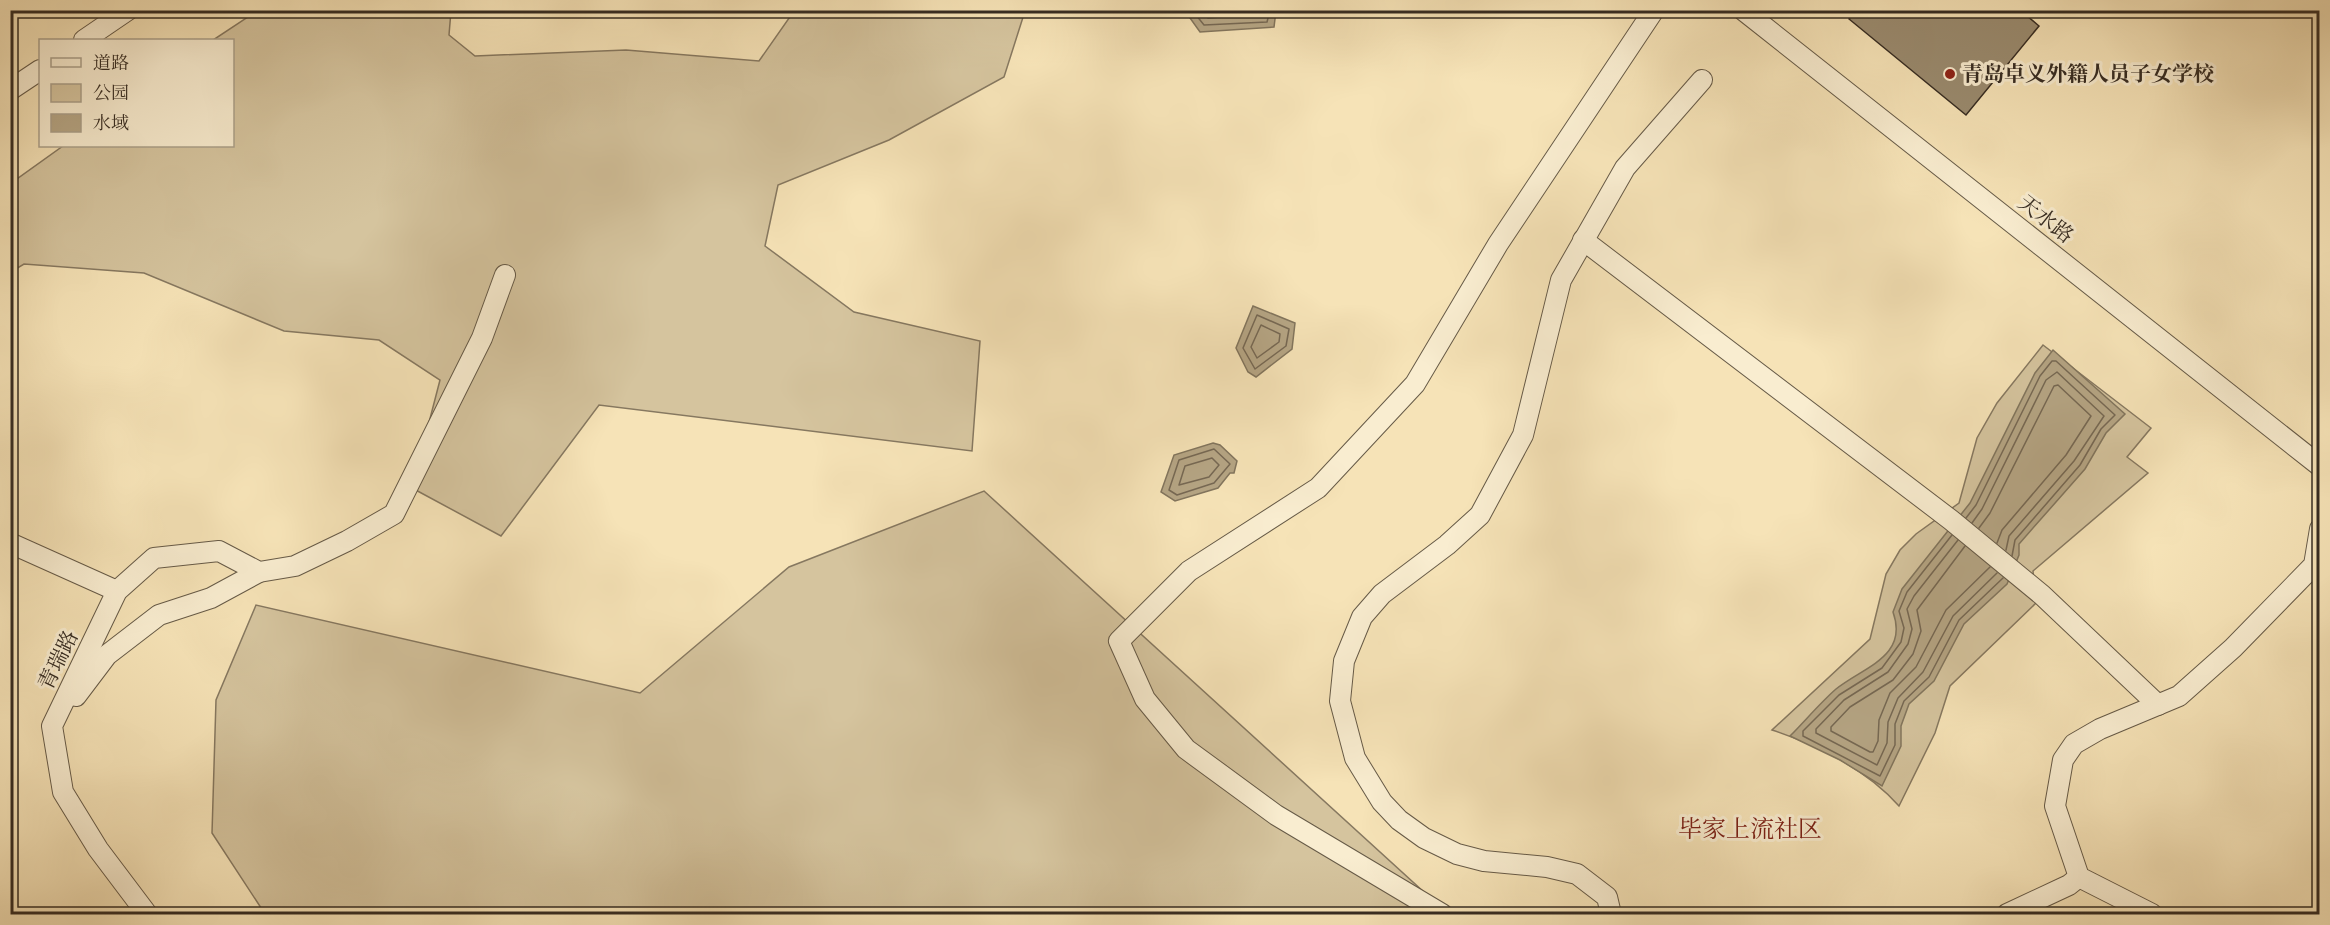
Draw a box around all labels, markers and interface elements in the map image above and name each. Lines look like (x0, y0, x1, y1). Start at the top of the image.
legend (39, 39, 234, 147)
text: 道路 (93, 52, 129, 75)
place label: 青岛卓义外籍人员子女学校 (1962, 62, 2214, 88)
marker: 青岛卓义外籍人员子女学校 (1943, 67, 1957, 81)
text: 公园 (93, 82, 129, 105)
text: 水域 (93, 112, 129, 135)
street label: 天水路 (2013, 190, 2078, 249)
street label: 青瑞路 (33, 626, 84, 694)
district label: 毕家上流社区 (1678, 815, 1822, 845)

